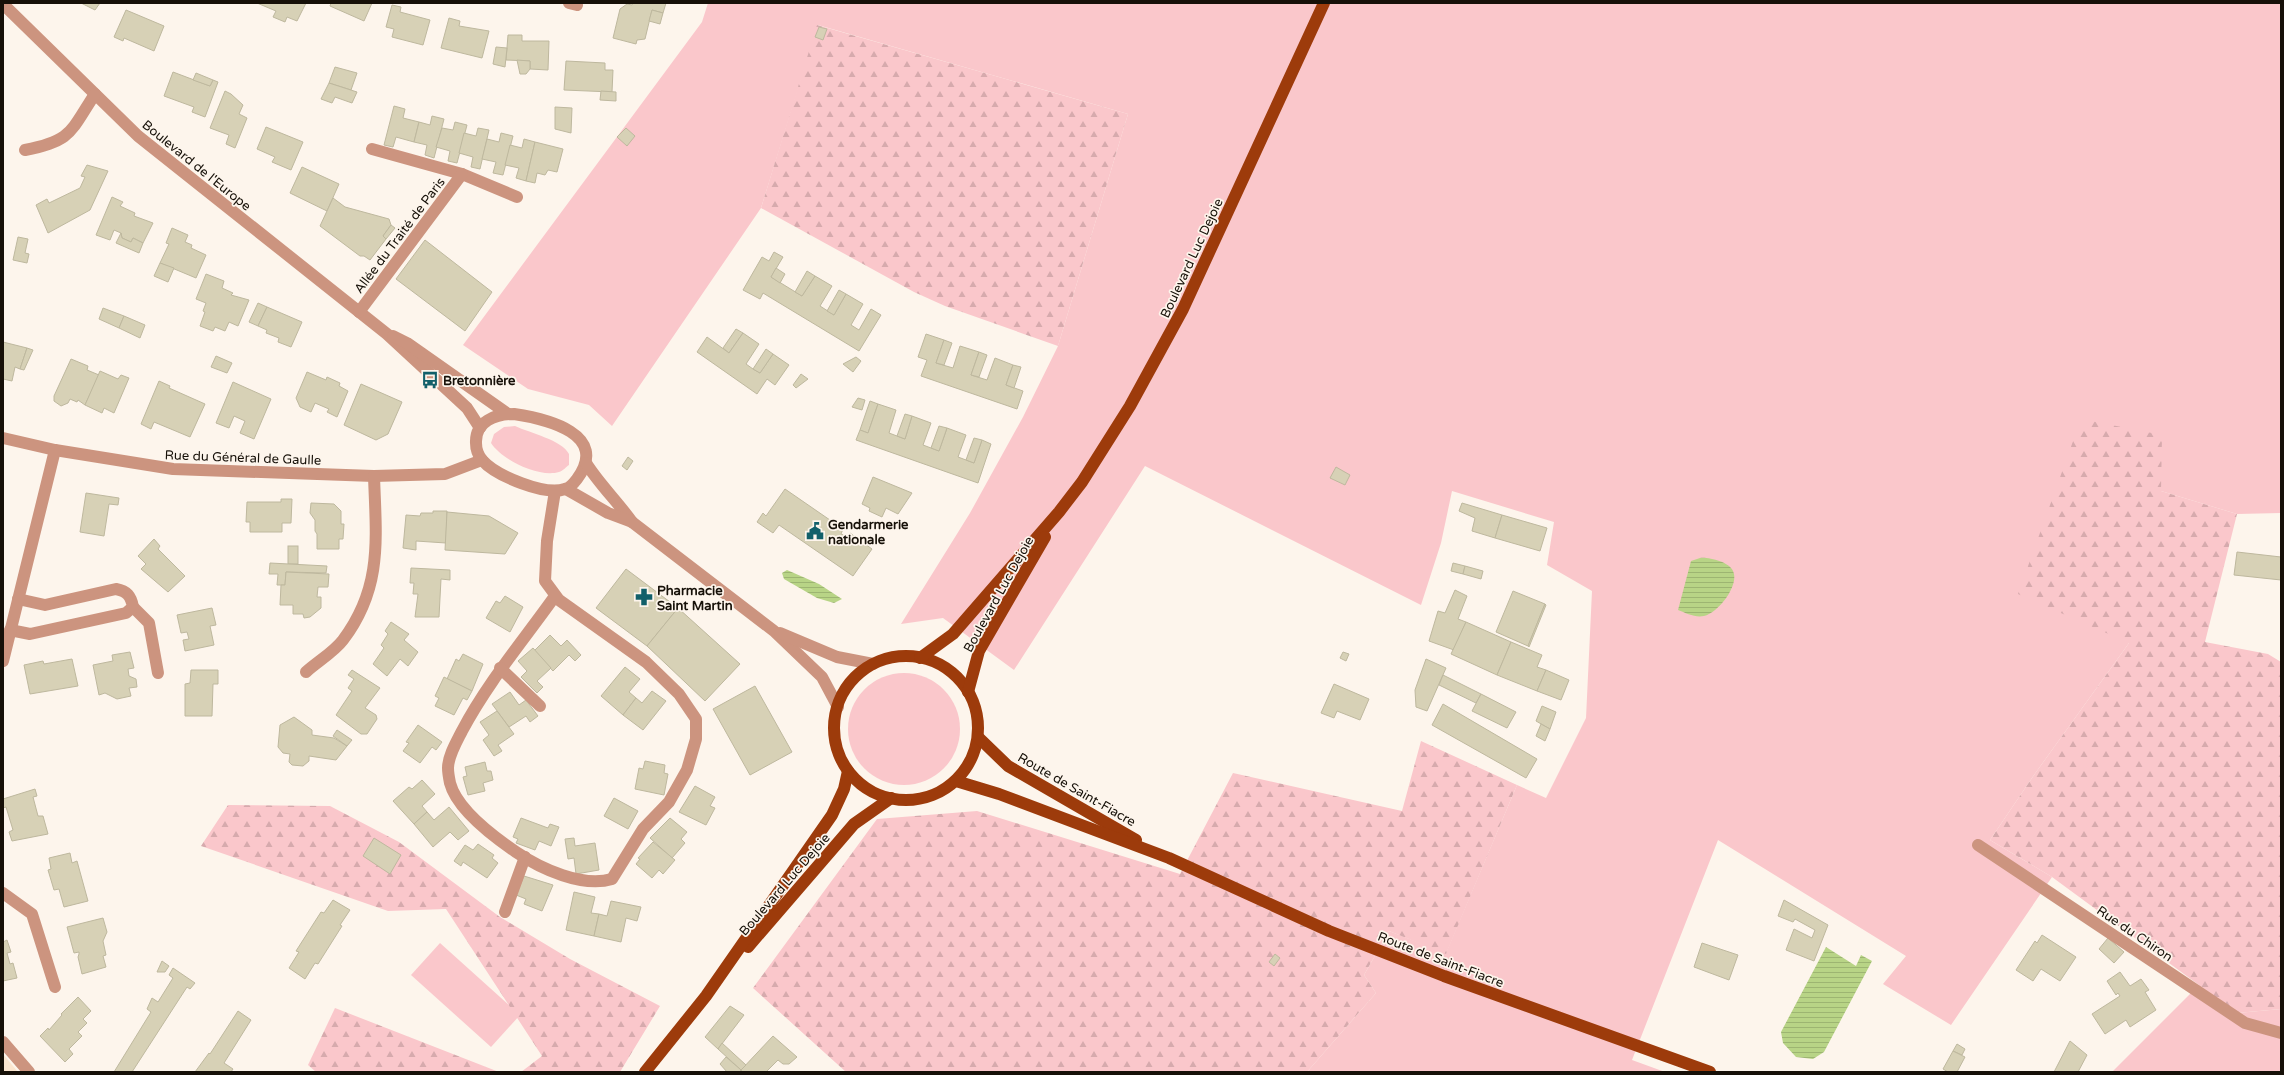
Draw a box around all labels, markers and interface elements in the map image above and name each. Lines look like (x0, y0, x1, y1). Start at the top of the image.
street label: Boulevard de l'Europe (139, 117, 254, 215)
street label: Allée du Traité de Paris (351, 174, 449, 297)
street label: Boulevard Luc Dejoie (1157, 196, 1227, 321)
bus stop icon: Bretonnière (420, 370, 440, 390)
place label: Bretonnière (443, 373, 516, 389)
street label: Rue du Général de Gaulle (164, 447, 321, 469)
place label: Gendarmerie nationale (828, 517, 909, 548)
public building icon: Gendarmerie nationale (805, 521, 825, 541)
street label: Boulevard Luc Dejoie (960, 534, 1037, 655)
place label: Pharmacie Saint Martin (657, 583, 733, 614)
pharmacy icon: Pharmacie Saint Martin (634, 587, 654, 607)
street label: Route de Saint-Fiacre (1015, 750, 1138, 830)
street label: Boulevard Luc Dejoie (736, 830, 833, 939)
street label: Rue du Chiron (2093, 903, 2175, 965)
street label: Route de Saint-Fiacre (1375, 929, 1506, 991)

